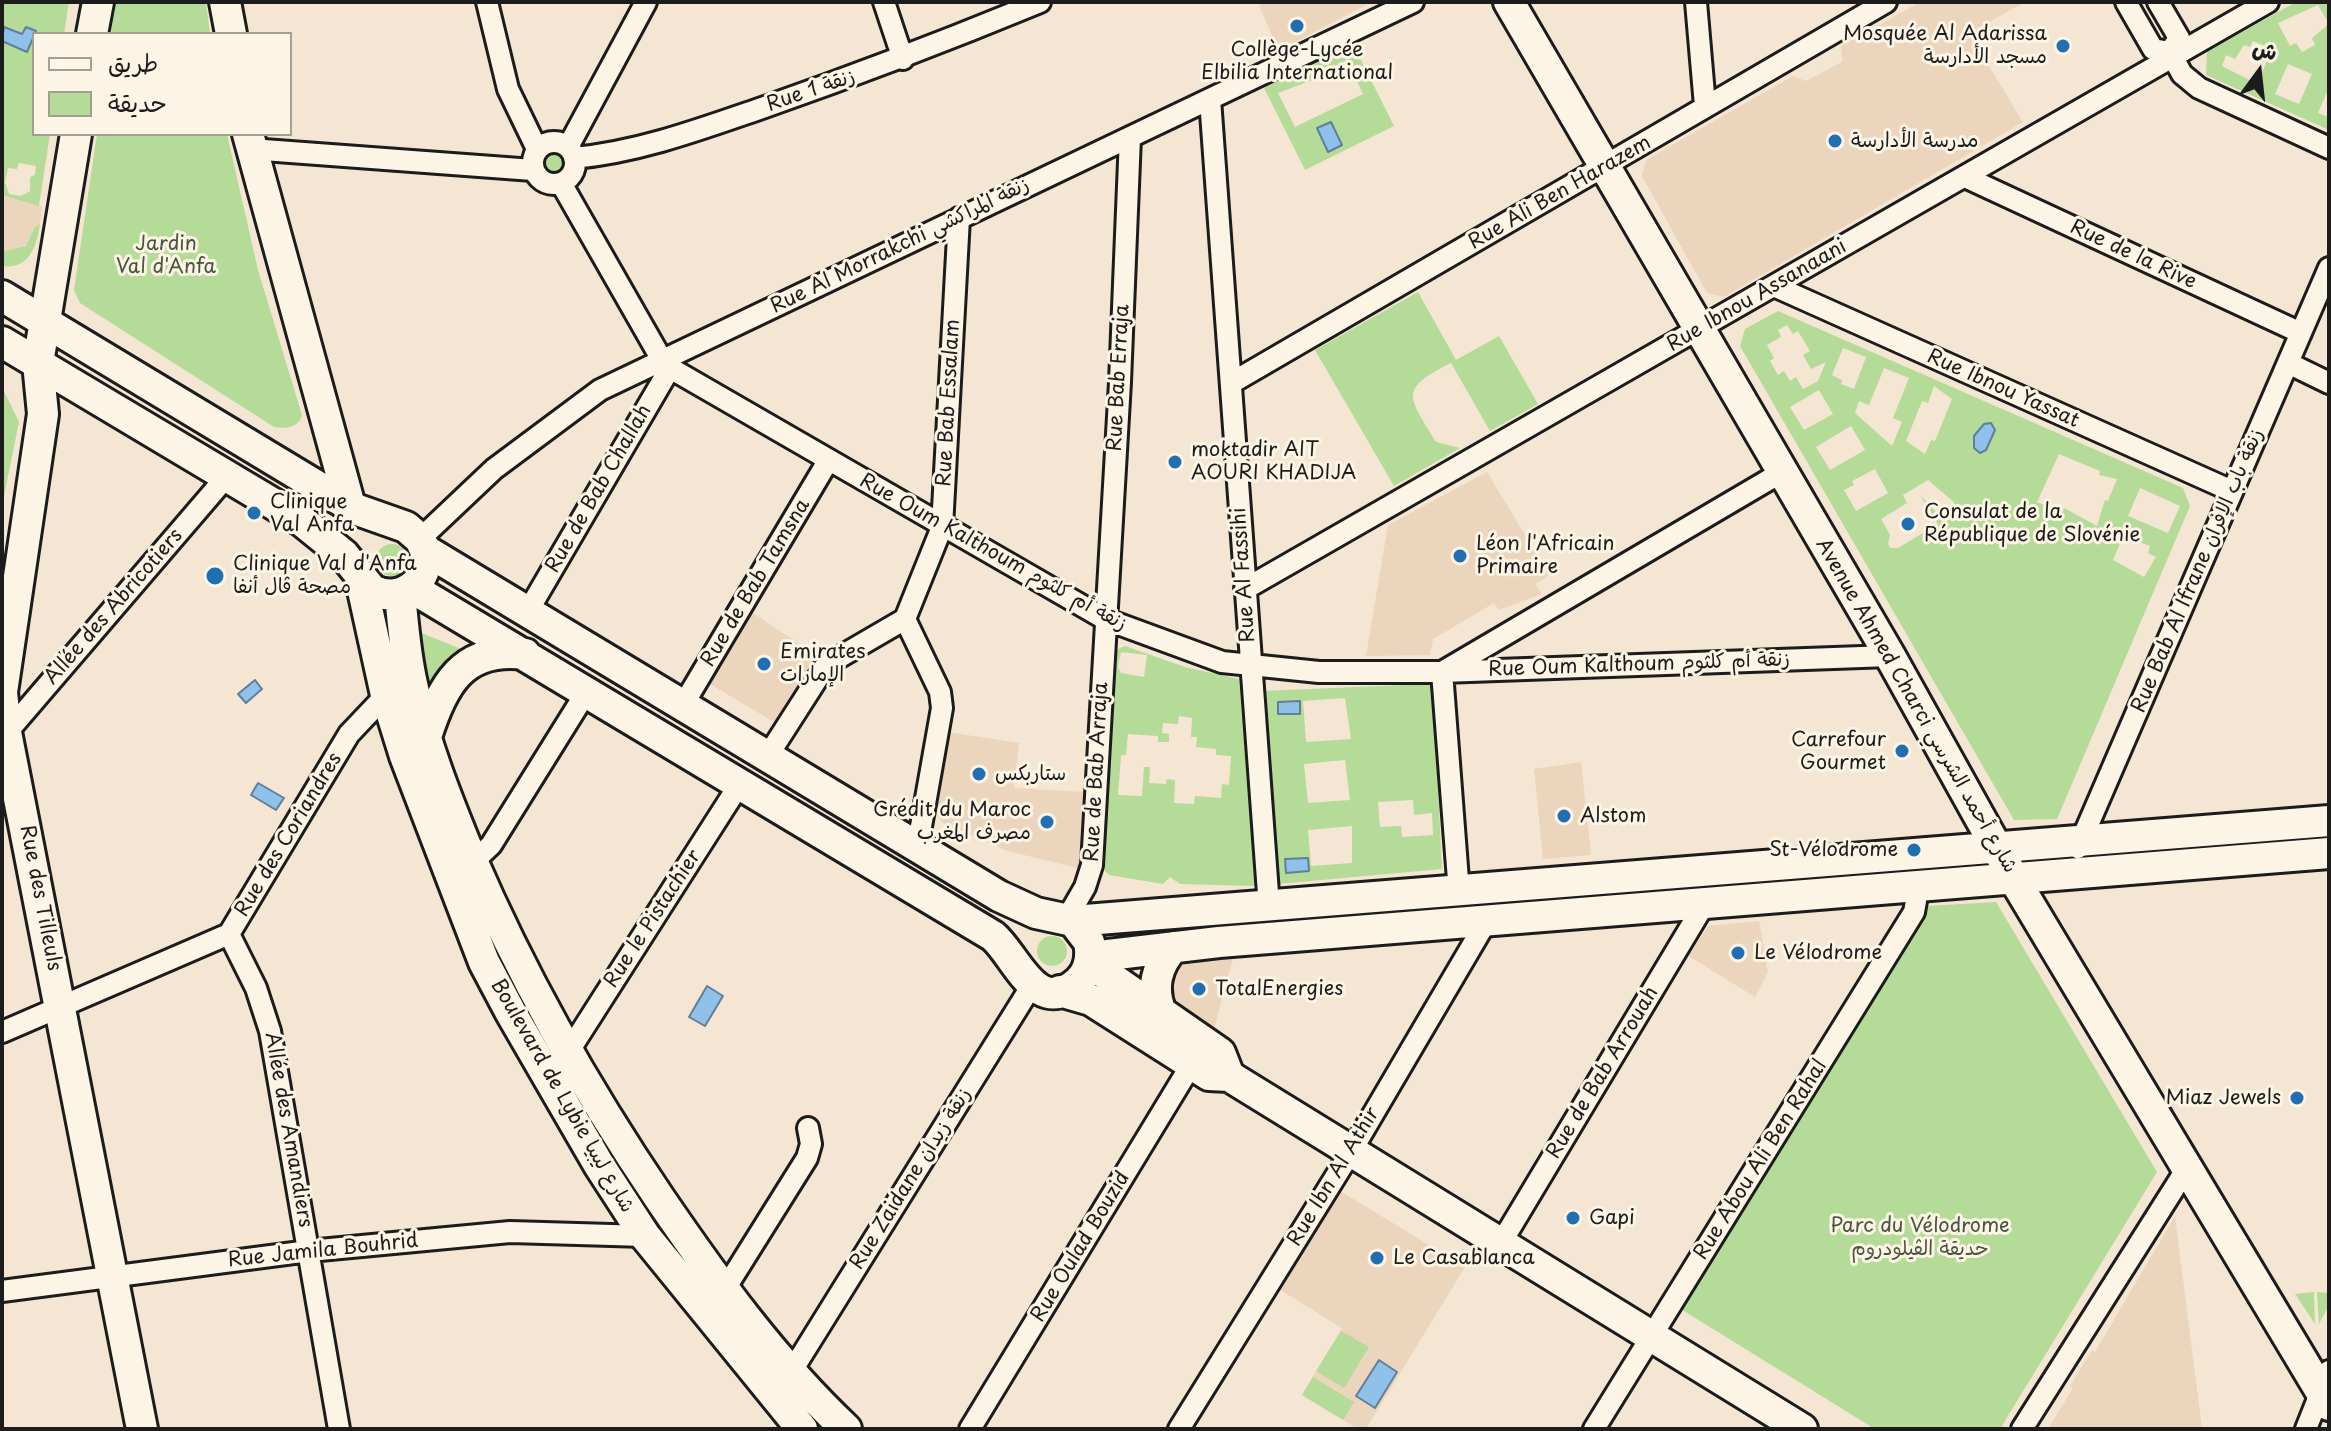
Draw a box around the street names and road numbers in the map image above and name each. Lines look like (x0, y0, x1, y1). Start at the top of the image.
street label: Rue 1 زنقة (764, 65, 858, 117)
street label: Rue Ali Ben Harazem (1465, 131, 1655, 255)
street label: Rue Al Morrakchi زنقة المراكشي (767, 173, 1033, 319)
street label: Rue de la Rive (2066, 215, 2200, 295)
street label: Rue Ibnou Assanaani (1663, 235, 1851, 357)
street label: Rue Bab Erraja (1103, 304, 1135, 452)
street label: Rue Bab Essalam (933, 319, 965, 487)
street label: Rue Ibnou Yassat (1923, 345, 2083, 433)
street label: Rue de Bab Challah (541, 401, 657, 577)
street label: Rue Bab Al Ifrane زنقة باب الإفران (2127, 425, 2269, 717)
street label: Rue Oum Kalthoum زنقة أم كلثوم (855, 469, 1131, 637)
street label: Rue de Bab Tamsna (696, 495, 816, 671)
street label: Rue Al Fassihi (1227, 507, 1261, 643)
street label: Allée des Abricotiers (40, 524, 188, 690)
street label: Avenue Ahmed Charci شارع أحمد الشرسي (1810, 535, 2022, 877)
street label: Rue Oum Kalthoum زنقة أم كلثوم (1488, 648, 1790, 682)
street label: Rue de Bab Arraja (1080, 681, 1114, 863)
street label: Rue des Coriandres (231, 749, 347, 921)
street label: Rue des Tilleuls (14, 823, 66, 973)
street label: Rue le Pistachier (599, 846, 707, 992)
street label: Boulevard de Lybie شارع ليبيا (485, 975, 639, 1217)
street label: Rue de Bab Arrouah (1542, 983, 1664, 1163)
street label: Allée des Amandiers (259, 1031, 317, 1229)
street label: Rue Abou Ali Ben Rahal (1689, 1055, 1833, 1265)
street label: Rue Zaidane زنقة زيدان (845, 1084, 977, 1274)
street label: Rue Ibn Al Athir (1283, 1103, 1385, 1251)
street label: Rue Oulad Bouzid (1027, 1167, 1135, 1327)
street label: Rue Jamila Bouhrid (227, 1229, 419, 1273)

